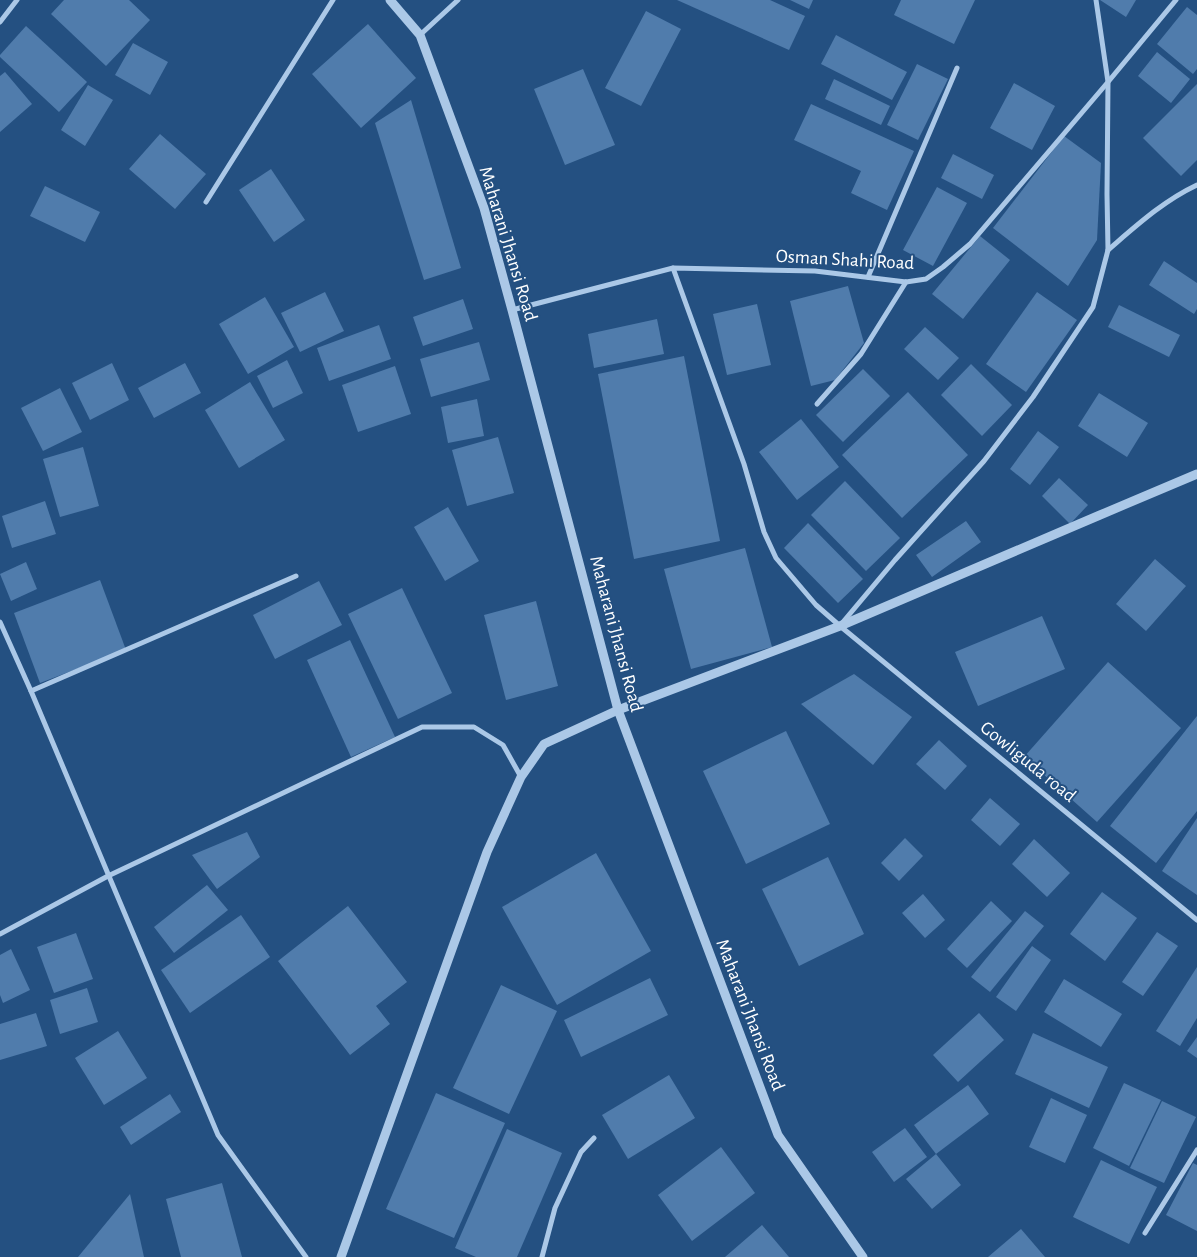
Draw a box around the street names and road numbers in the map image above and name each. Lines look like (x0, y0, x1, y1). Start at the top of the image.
street label: Maharani Jhansi Road (475, 164, 541, 324)
street label: Osman Shahi Road (775, 247, 915, 273)
street label: Maharani Jhansi Road (586, 554, 646, 714)
street label: Gowliguda road (977, 718, 1080, 806)
street label: Maharani Jhansi Road (712, 937, 788, 1094)

